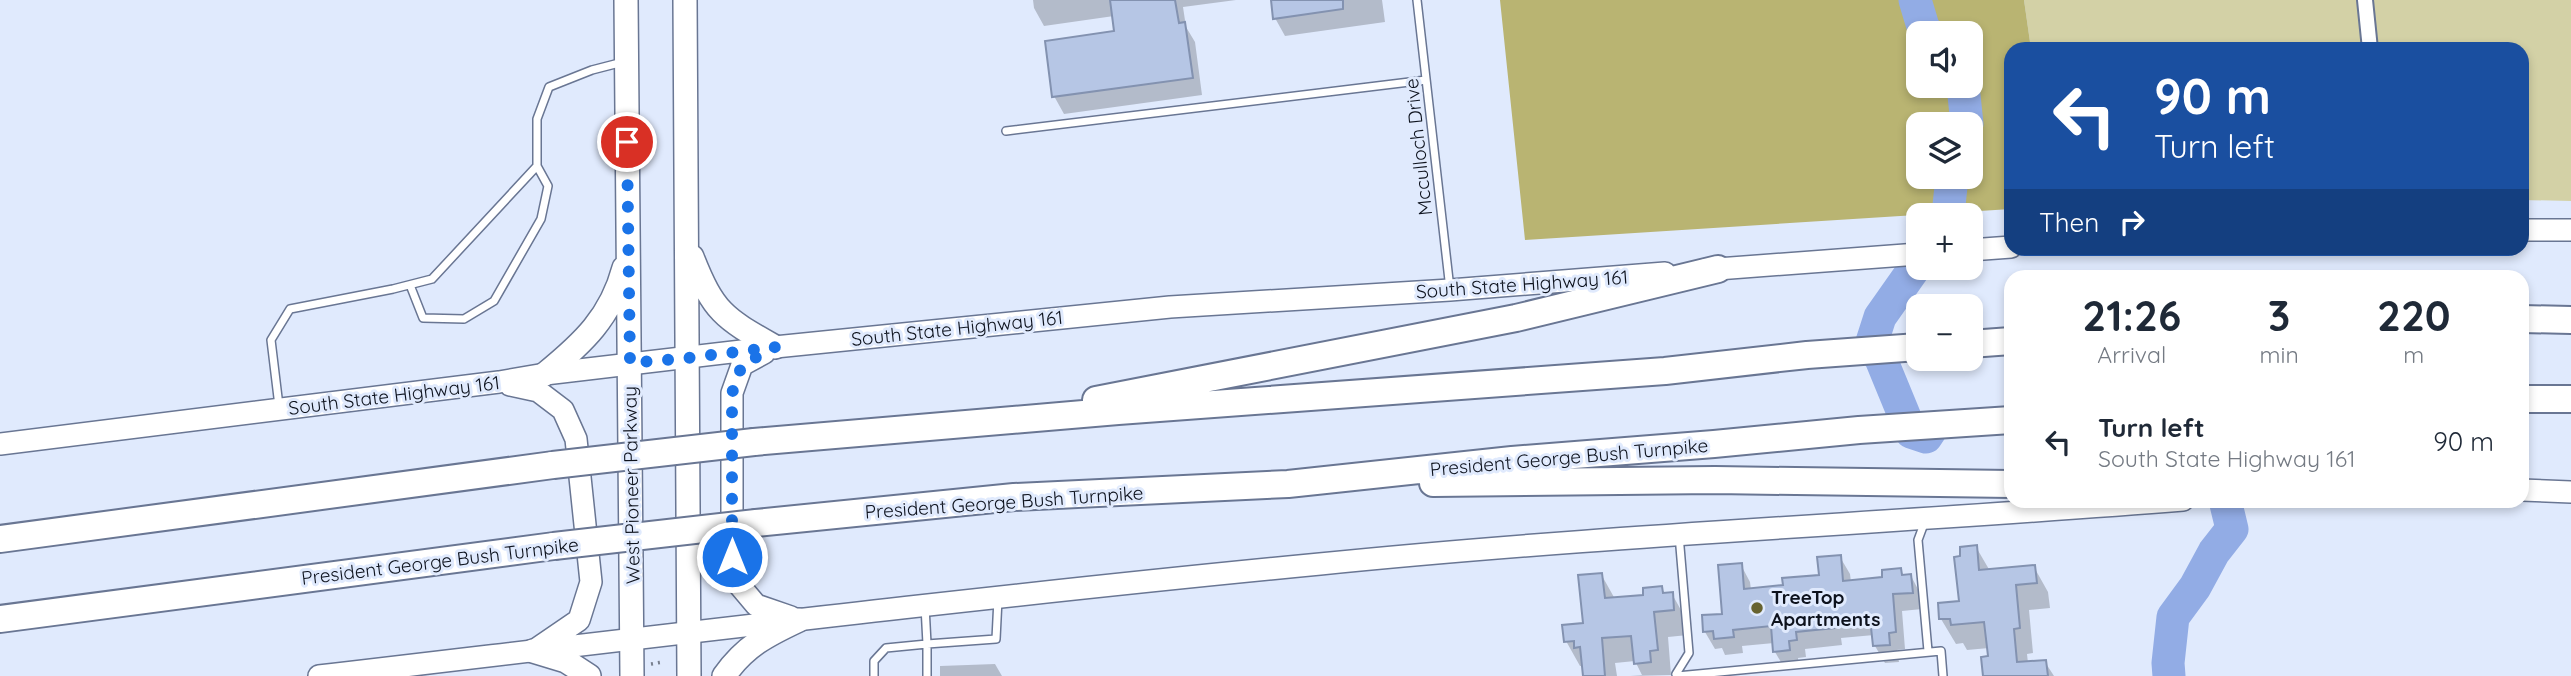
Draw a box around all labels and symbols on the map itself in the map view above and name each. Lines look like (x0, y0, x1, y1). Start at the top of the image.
street label: Mcculloch Drive (1399, 77, 1437, 217)
pin (597, 112, 657, 172)
street label: South State Highway 161 (1415, 265, 1629, 303)
street label: South State Highway 161 (850, 305, 1064, 351)
street label: South State Highway 161 (287, 370, 501, 420)
street label: West Pioneer Parkway (617, 386, 645, 584)
street label: President George Bush Turnpike (1429, 433, 1709, 481)
street label: President George Bush Turnpike (864, 480, 1144, 524)
position arrow (695, 520, 769, 594)
street label: President George Bush Turnpike (300, 532, 580, 590)
place label: TreeTop Apartments (1771, 585, 1880, 631)
marker: TreeTop Apartments (1749, 600, 1765, 616)

